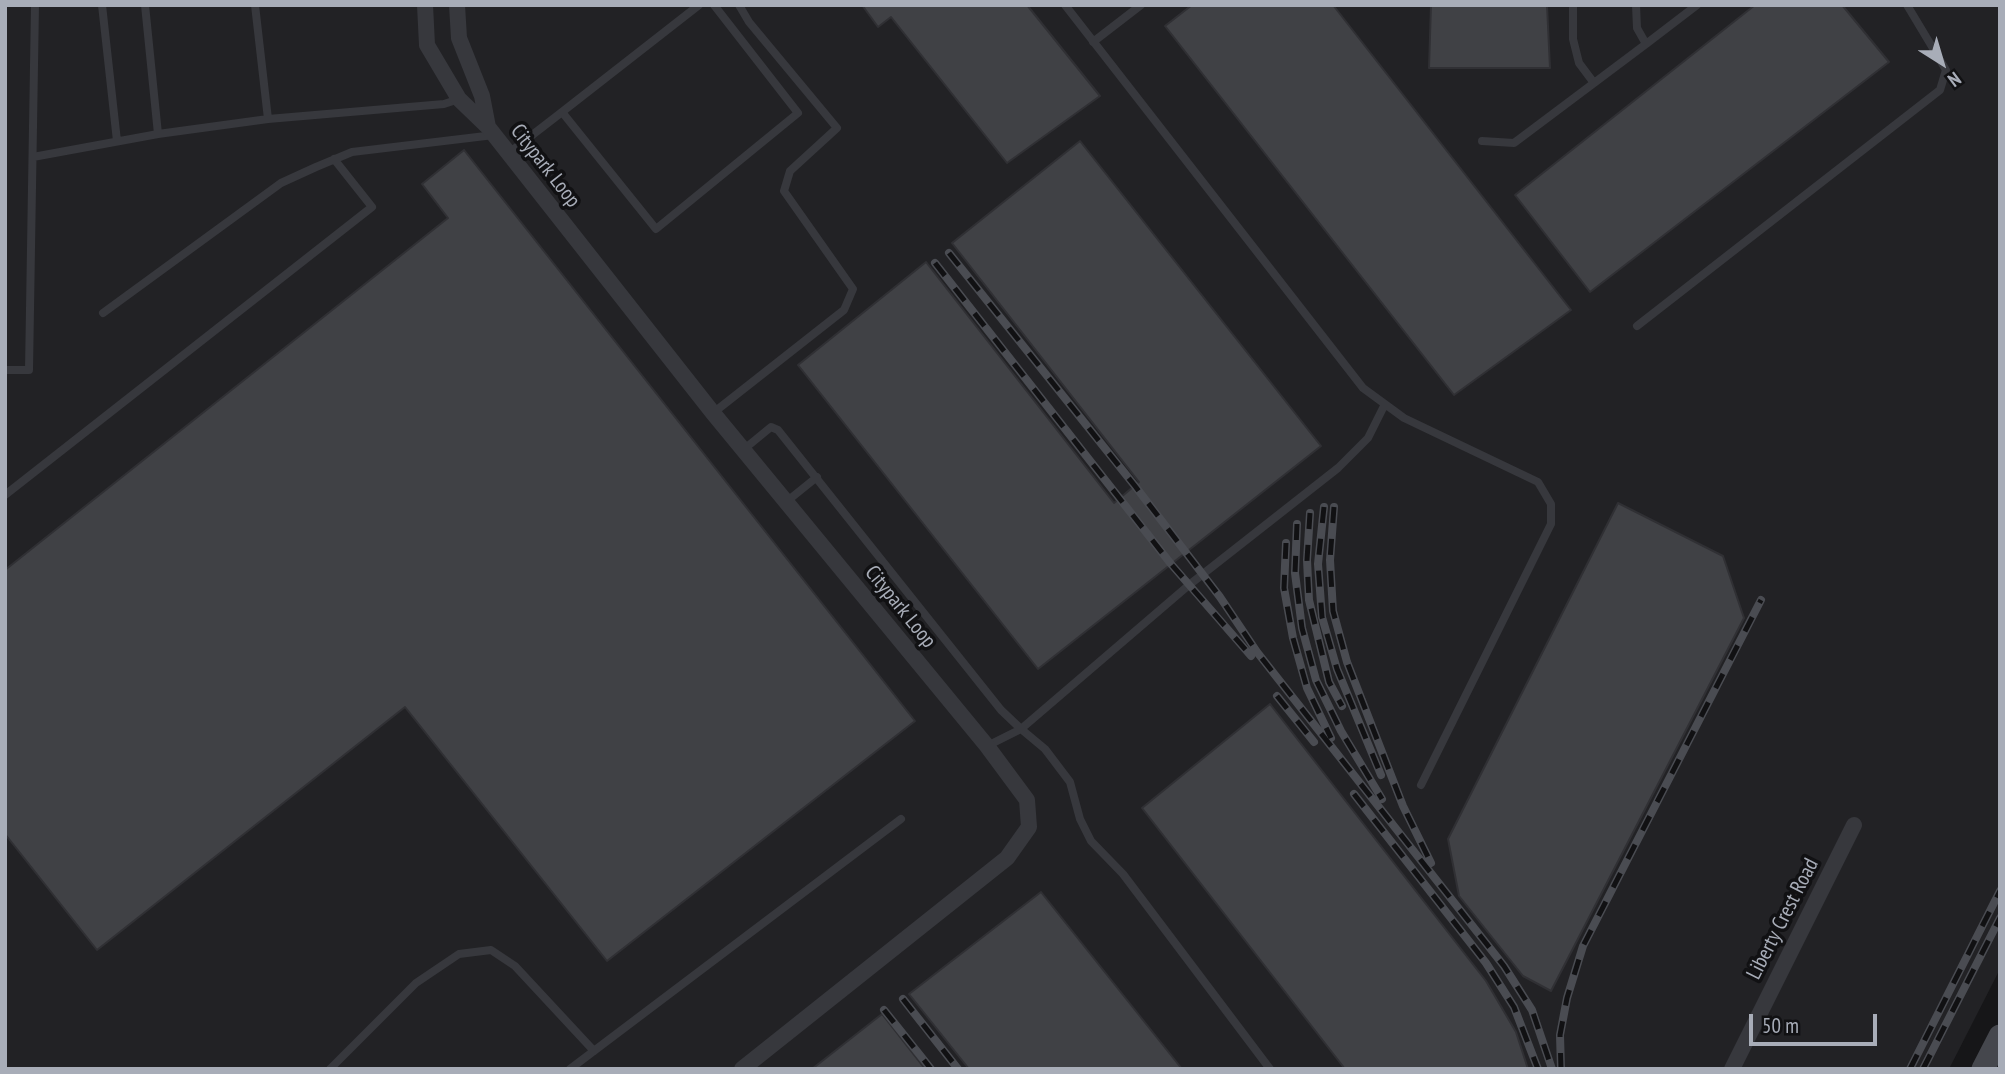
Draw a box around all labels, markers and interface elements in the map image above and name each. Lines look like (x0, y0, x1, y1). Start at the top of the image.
north arrow (1907, 28, 1977, 98)
text: N (1943, 67, 1966, 92)
street label: Citypark Loop (505, 119, 585, 213)
street label: Citypark Loop (859, 561, 941, 653)
street label: Liberty Crest Road (1742, 854, 1824, 984)
scale bar (1753, 1000, 1881, 1044)
text: 50 m (1762, 1012, 1799, 1039)

